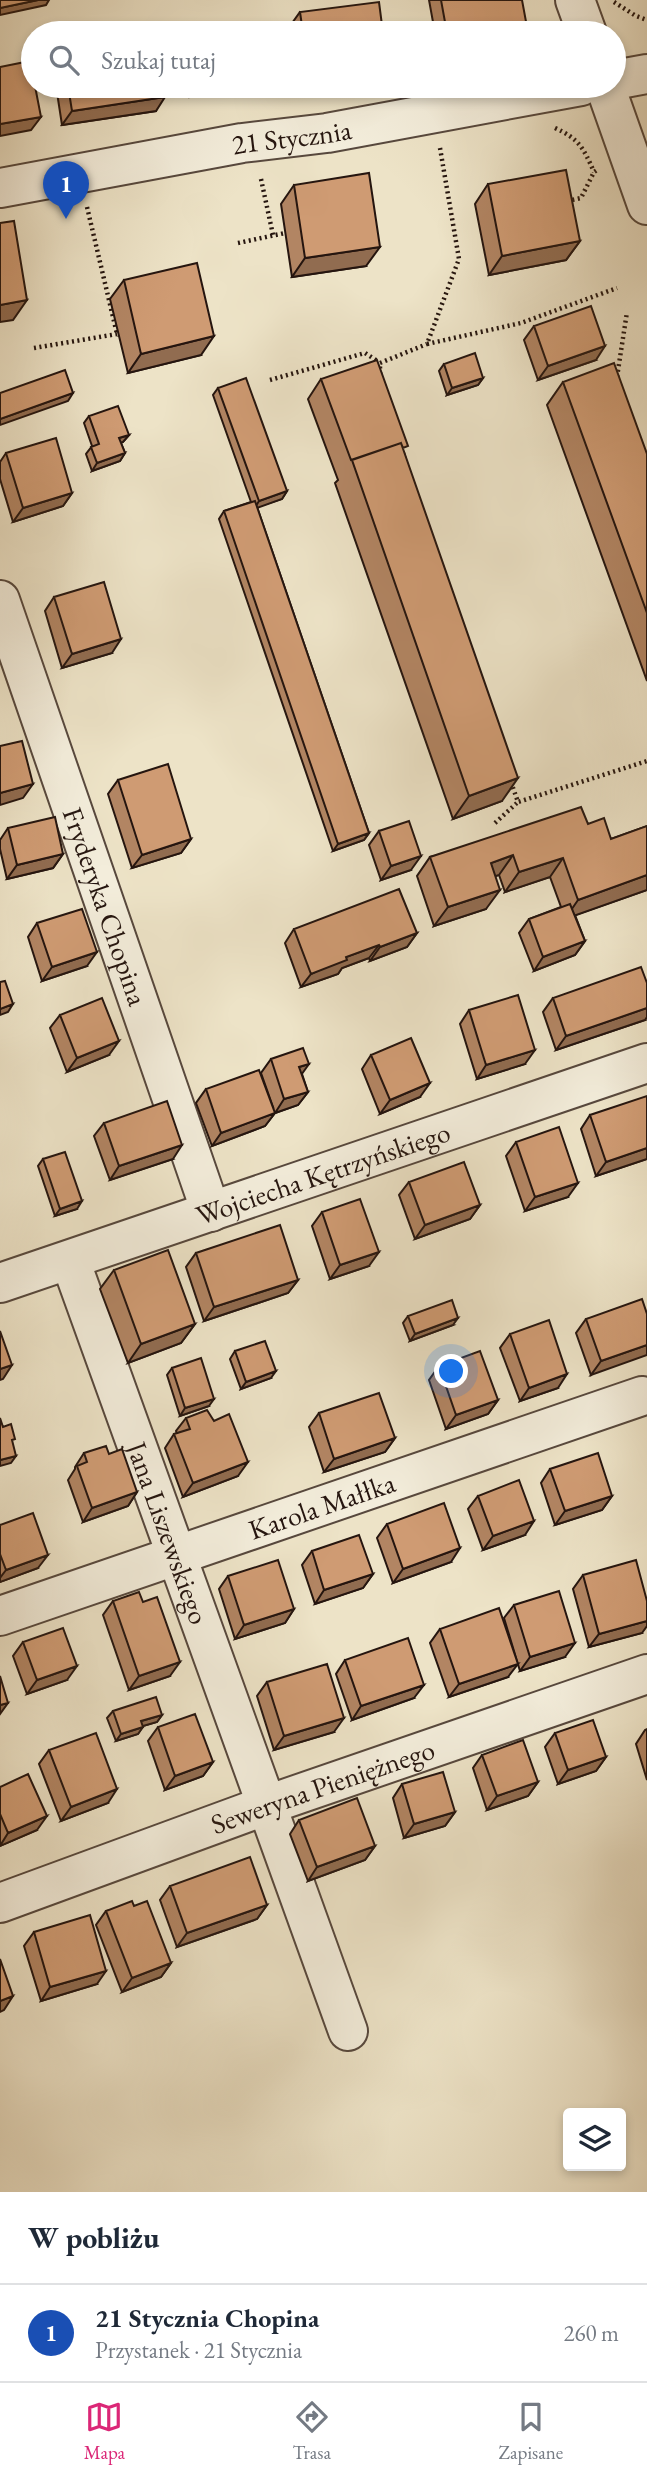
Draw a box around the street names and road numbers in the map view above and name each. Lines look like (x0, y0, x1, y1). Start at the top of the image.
street label: 21 Stycznia (229, 111, 355, 163)
street label: Fryderyka Chopina (55, 802, 157, 1011)
street label: Wojciecha Kętrzyńskiego (191, 1113, 455, 1233)
street label: Jana Liszewskiego (118, 1435, 218, 1629)
street label: Karola Małłka (244, 1464, 400, 1548)
street label: Seweryna Pieniężnego (206, 1731, 439, 1842)

